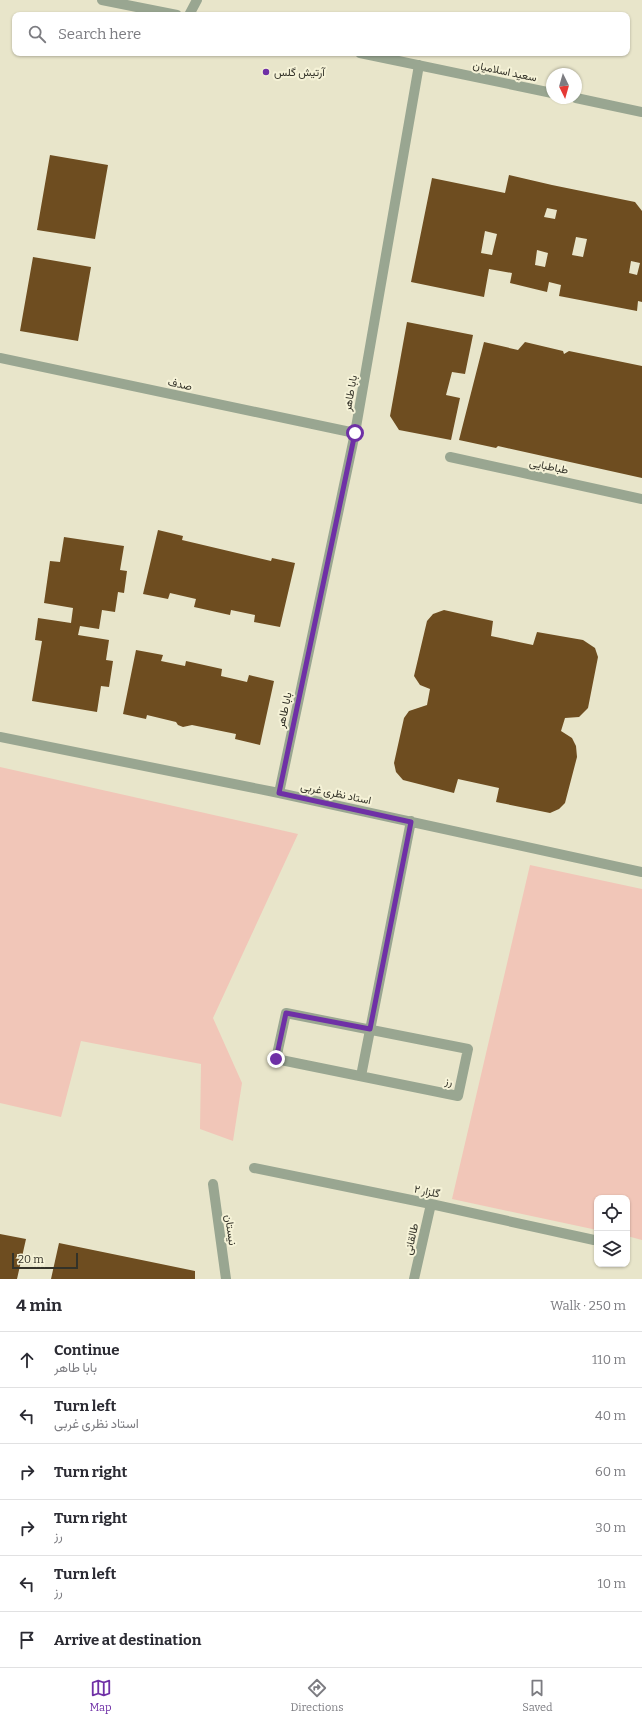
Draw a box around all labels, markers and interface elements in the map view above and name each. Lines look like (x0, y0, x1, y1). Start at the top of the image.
search box (12, 12, 630, 56)
icon: search (26, 23, 48, 45)
text: Search here (58, 25, 141, 43)
street label: سعید اسلامیان (472, 58, 538, 85)
place label: آرتیش گلس (274, 66, 326, 79)
marker: آرتیش گلس (261, 67, 271, 77)
north arrow (546, 68, 582, 104)
street label: بابا طاهر (341, 374, 360, 413)
street label: صدف (167, 376, 193, 393)
route start (346, 424, 364, 442)
street label: طباطبایی (528, 456, 570, 477)
street label: بابا طاهر (274, 691, 295, 730)
street label: استاد نظری غربی (299, 780, 372, 807)
route end (267, 1050, 285, 1068)
street label: رز (443, 1074, 454, 1089)
street label: گلزار ۲ (413, 1182, 441, 1201)
map controls (594, 1195, 630, 1267)
button: locate (594, 1195, 630, 1231)
street label: نیستان (222, 1214, 239, 1246)
street label: طالقانی (402, 1222, 421, 1256)
button: layers (594, 1231, 630, 1267)
scale bar (12, 1251, 78, 1270)
text: 20 m (18, 1253, 44, 1266)
text: 4 min (16, 1295, 62, 1316)
text: Walk · 250 m (550, 1298, 626, 1313)
text: Continue (54, 1341, 120, 1359)
icon: ahead (16, 1349, 38, 1371)
text: 110 m (592, 1352, 626, 1367)
text: بابا طاهر (54, 1360, 97, 1375)
text: Turn left (54, 1397, 116, 1415)
icon: left (16, 1405, 38, 1427)
text: 40 m (595, 1408, 626, 1423)
text: استاد نظری غربی (54, 1416, 139, 1431)
icon: right (16, 1461, 38, 1483)
text: Turn right (54, 1463, 127, 1481)
text: 60 m (595, 1464, 626, 1479)
text: Turn right (54, 1509, 127, 1527)
icon: right (16, 1517, 38, 1539)
text: 30 m (595, 1520, 626, 1535)
text: رز (54, 1528, 63, 1543)
text: Turn left (54, 1565, 116, 1583)
icon: left (16, 1573, 38, 1595)
text: 10 m (597, 1576, 626, 1591)
text: رز (54, 1584, 63, 1599)
icon: arrive (16, 1629, 38, 1651)
text: Arrive at destination (54, 1631, 201, 1649)
tab: Map (89, 1677, 112, 1714)
tab: Directions (291, 1677, 343, 1714)
tab: Saved (522, 1677, 553, 1714)

